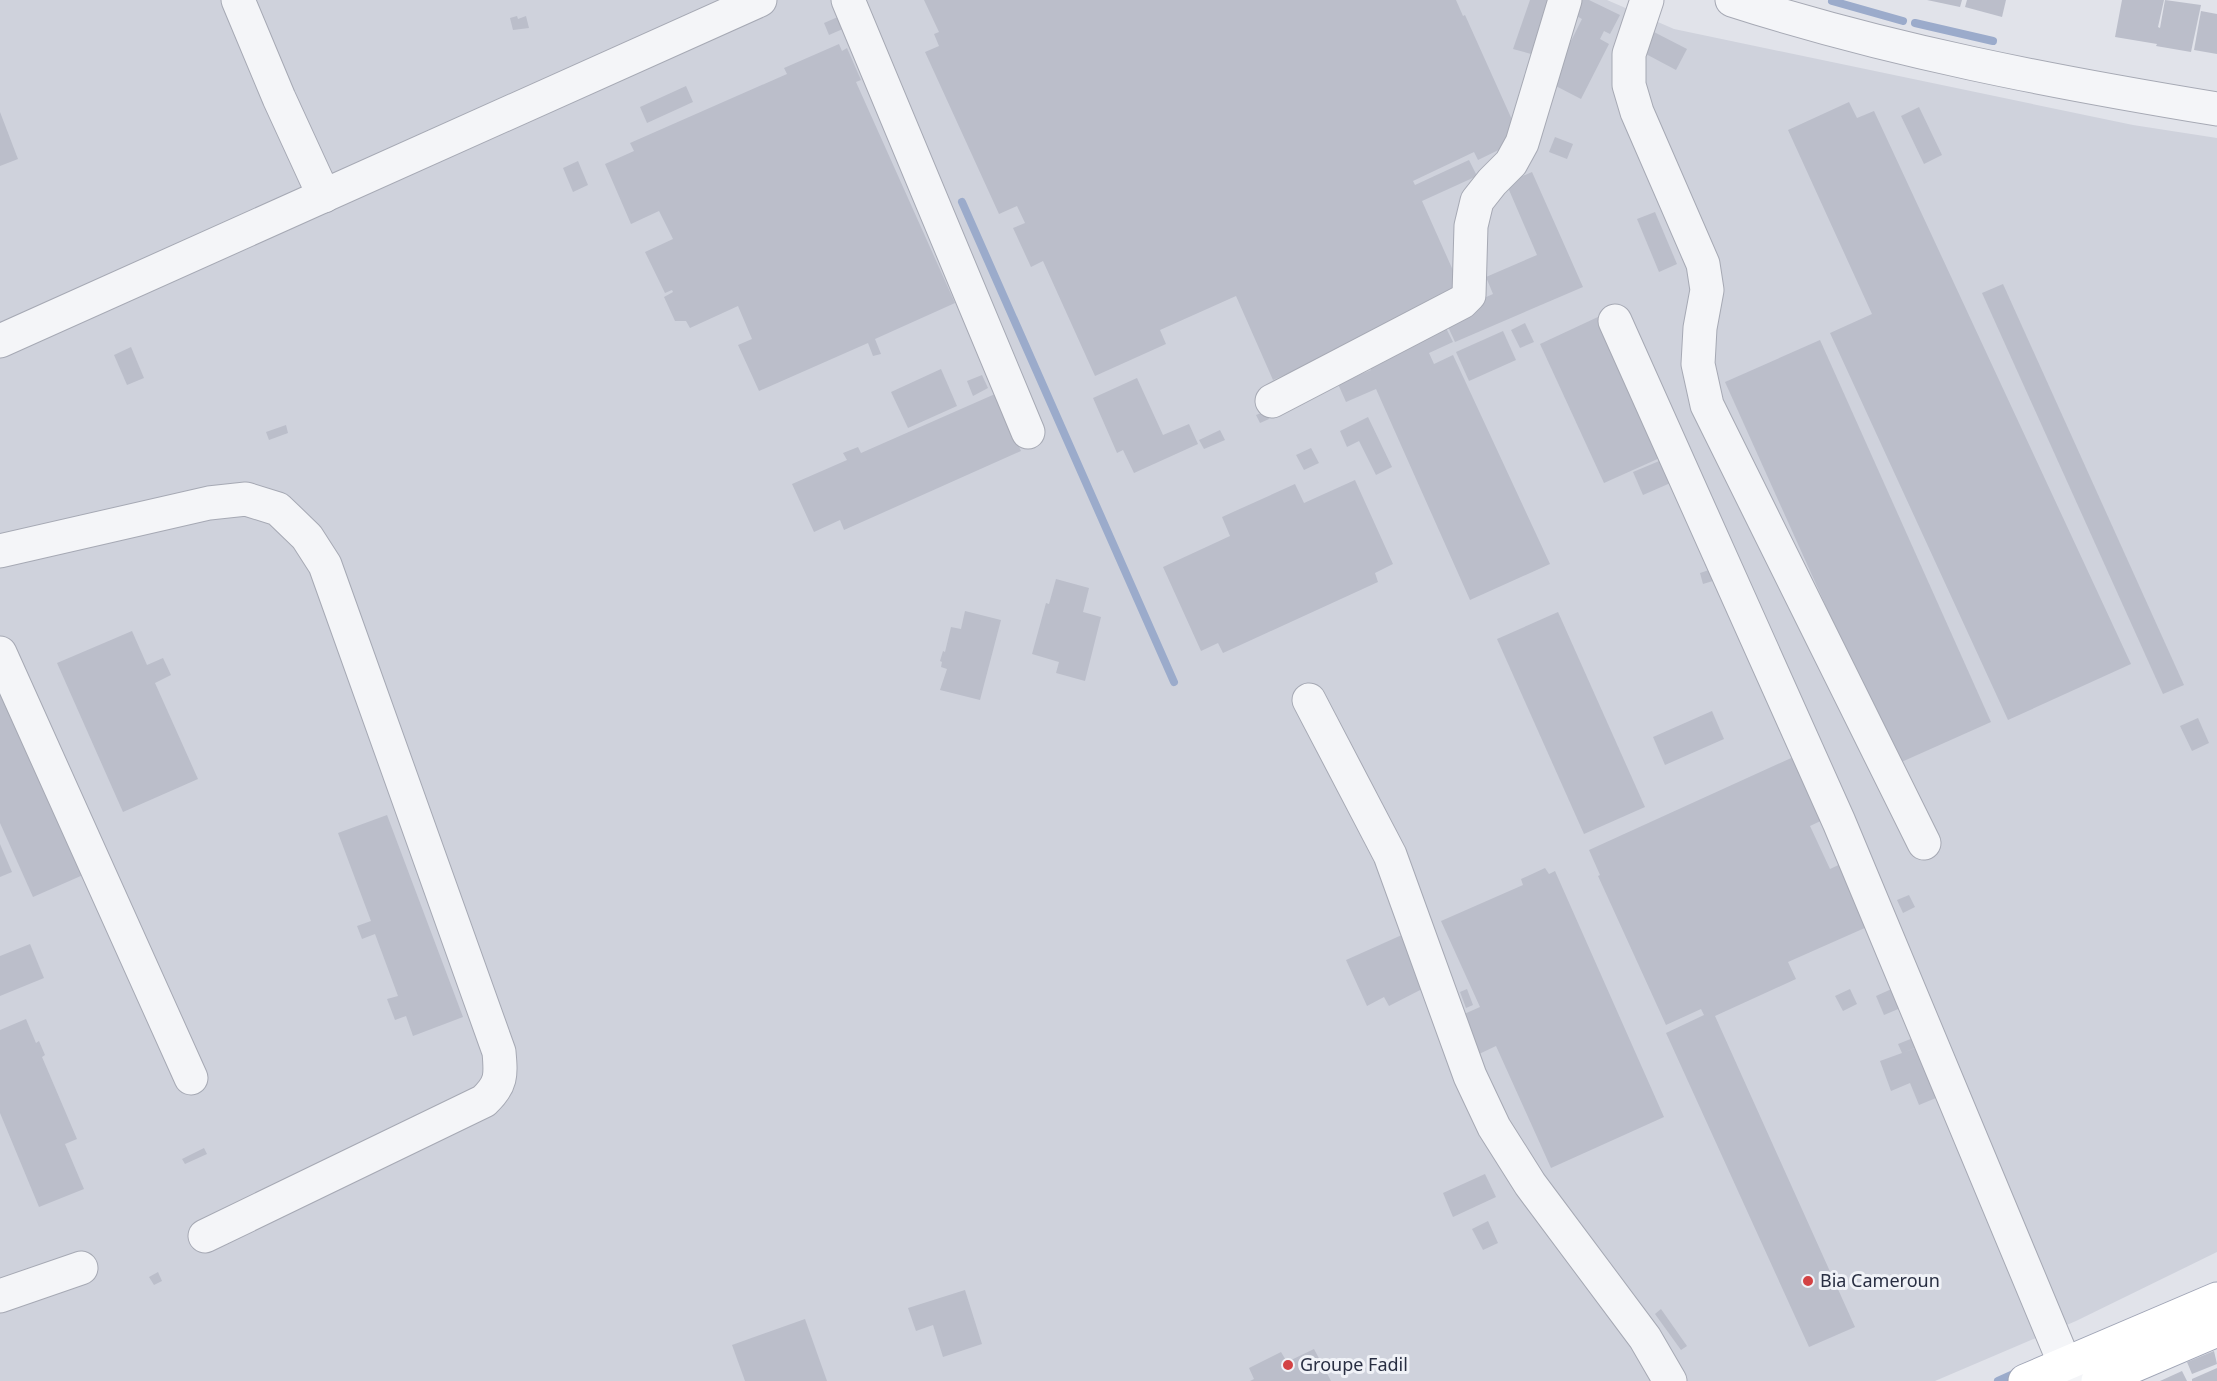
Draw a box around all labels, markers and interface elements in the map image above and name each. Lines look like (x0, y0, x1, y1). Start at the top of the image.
place label: Bia Cameroun (1820, 1268, 1940, 1292)
marker: Bia Cameroun (1801, 1274, 1815, 1288)
place label: Groupe Fadil (1300, 1352, 1408, 1376)
marker: Groupe Fadil (1281, 1358, 1295, 1372)

